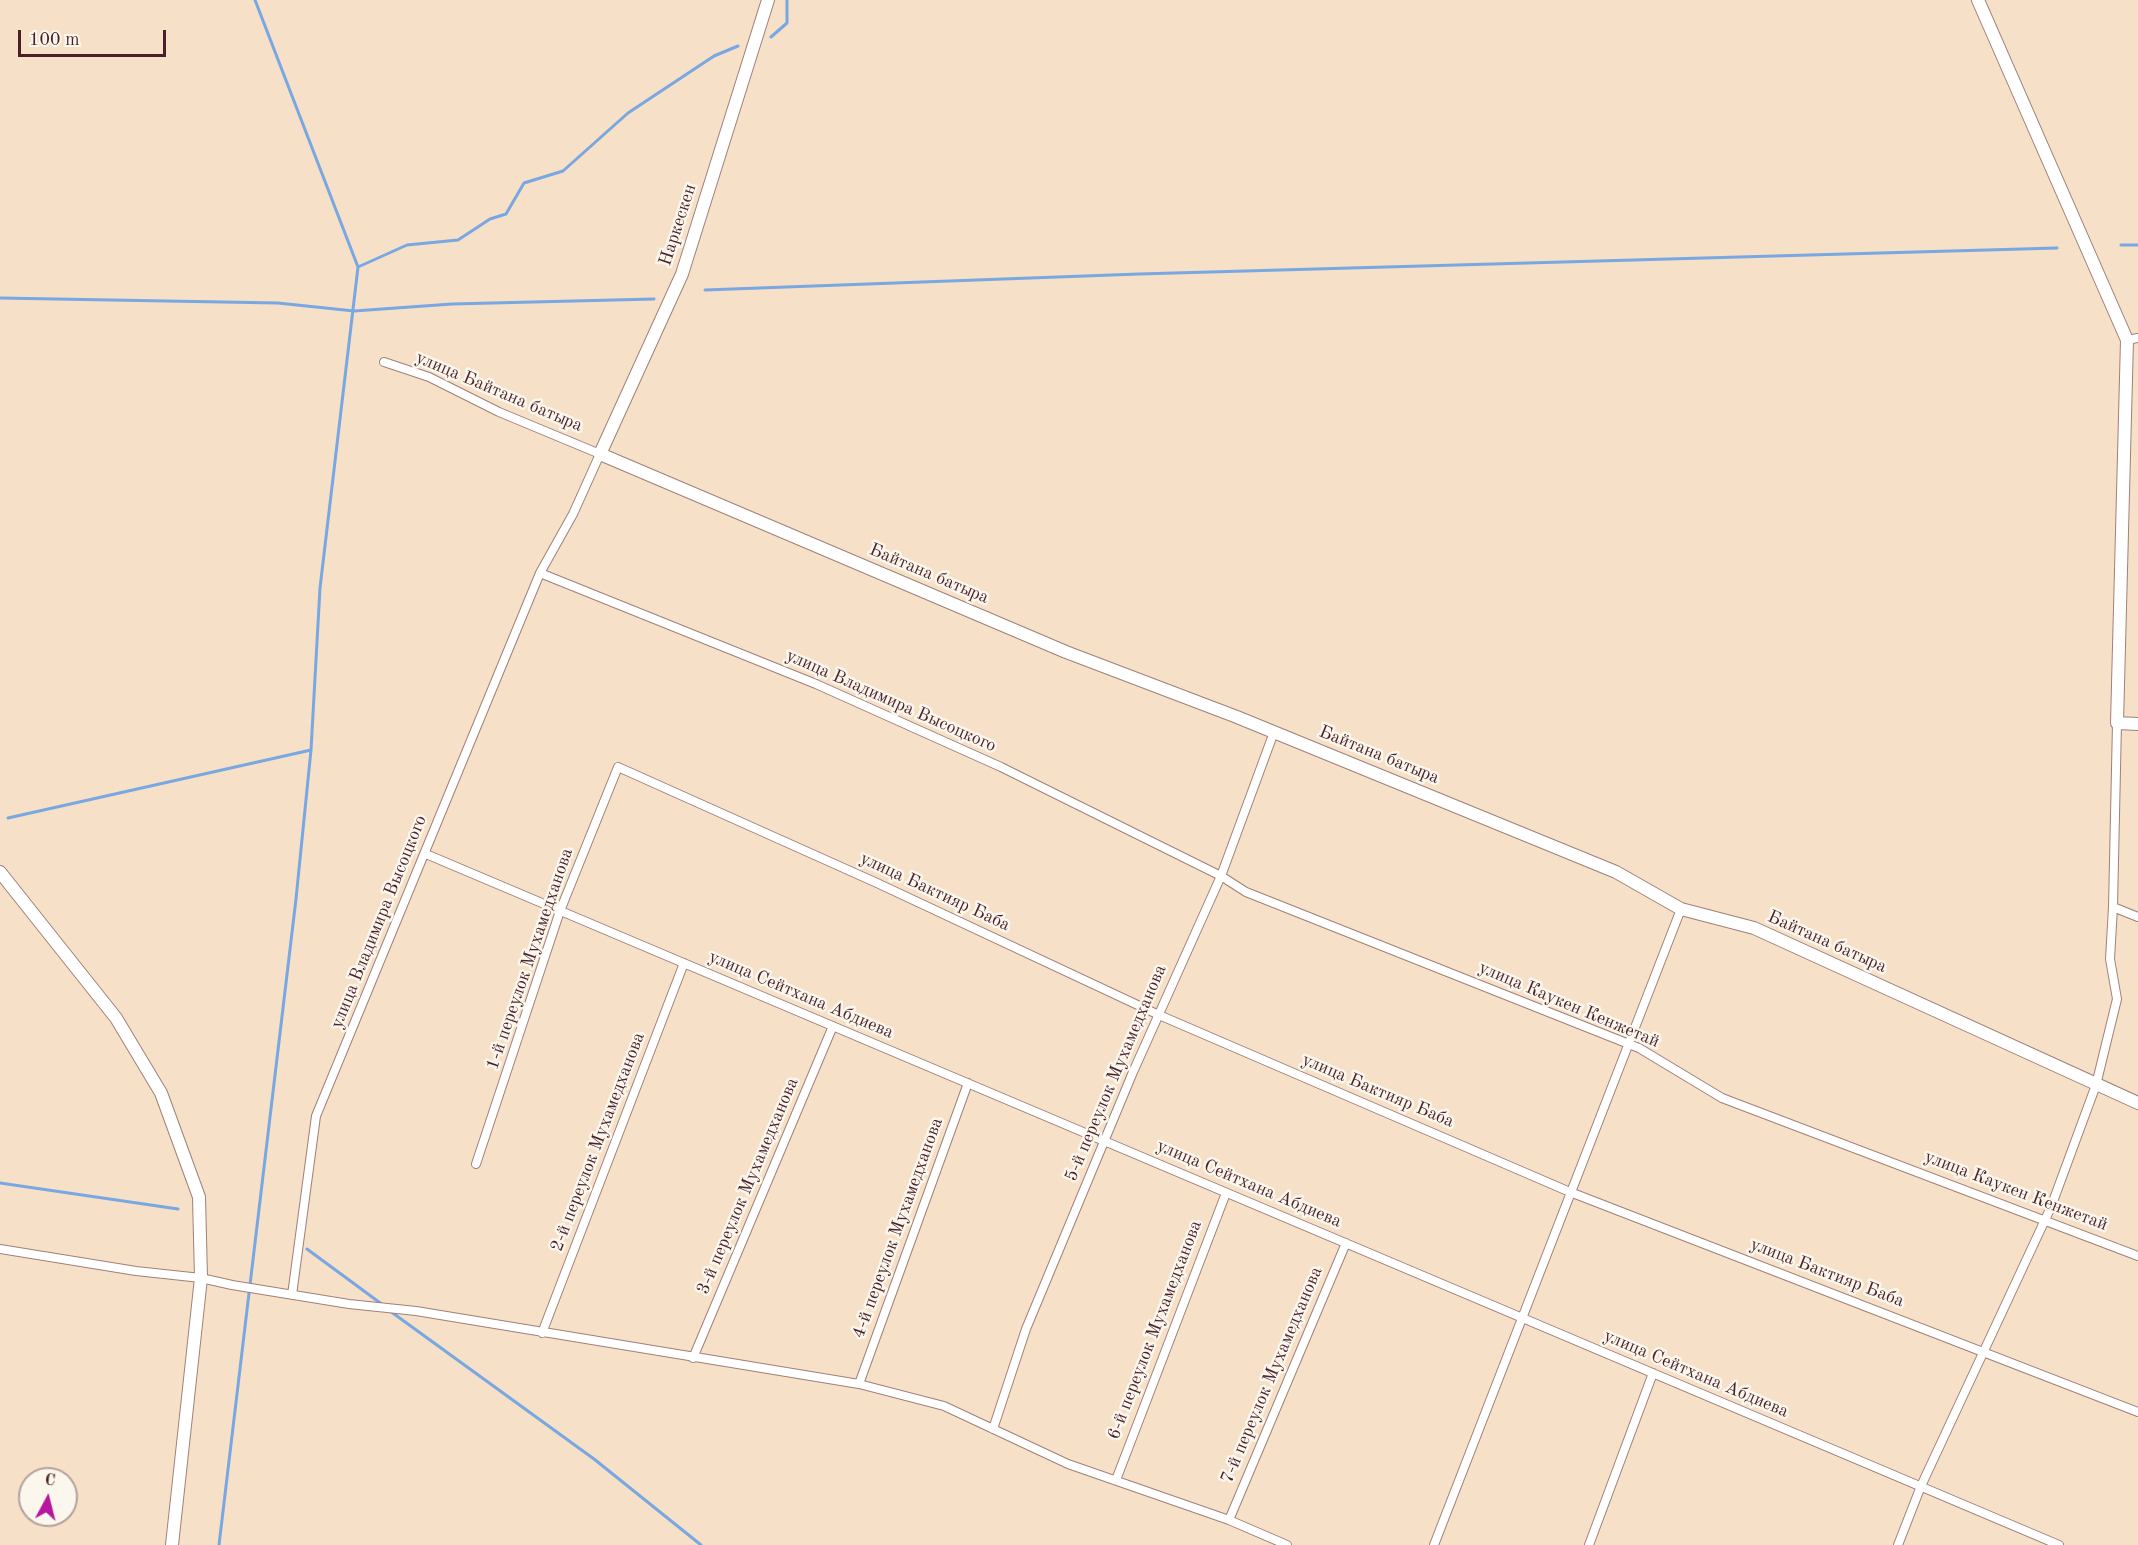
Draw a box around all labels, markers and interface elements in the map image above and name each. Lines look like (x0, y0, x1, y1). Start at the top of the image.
scale bar (21, 18, 170, 56)
text: 100 m (29, 31, 80, 49)
street label: Наркескен (655, 181, 701, 269)
street label: улица Байтана батыра (412, 347, 586, 437)
street label: Байтана батыра (866, 539, 992, 609)
street label: улица Владимира Высоцкого (782, 645, 1000, 757)
street label: Байтана батыра (1316, 721, 1442, 789)
street label: улица Владимира Высоцкого (326, 812, 432, 1032)
street label: 1-й переулок Мухамедханова (482, 845, 578, 1073)
street label: улица Бактияр Баба (857, 848, 1013, 936)
street label: Байтана батыра (1764, 906, 1890, 978)
street label: улица Сейтхана Абдиева (705, 946, 897, 1044)
street label: улица Каукен Кенжетай (1475, 957, 1663, 1053)
street label: 5-й переулок Мухамедханова (1061, 961, 1171, 1185)
street label: 2-й переулок Мухамедханова (546, 1029, 650, 1255)
street label: улица Бактияр Баба (1299, 1049, 1457, 1133)
street label: 3-й переулок Мухамедханова (693, 1074, 803, 1298)
street label: 4-й переулок Мухамедханова (848, 1115, 948, 1341)
street label: улица Сейтхана Абдиева (1153, 1135, 1345, 1233)
street label: улица Каукен Кенжетай (1921, 1146, 2111, 1236)
street label: 6-й переулок Мухамедханова (1103, 1217, 1207, 1443)
street label: улица Бактияр Баба (1747, 1234, 1907, 1312)
street label: 7-й переулок Мухамедханова (1217, 1263, 1327, 1487)
street label: улица Сейтхана Абдиева (1600, 1325, 1792, 1423)
north arrow (18, 1467, 78, 1527)
text: С (44, 1473, 56, 1490)

